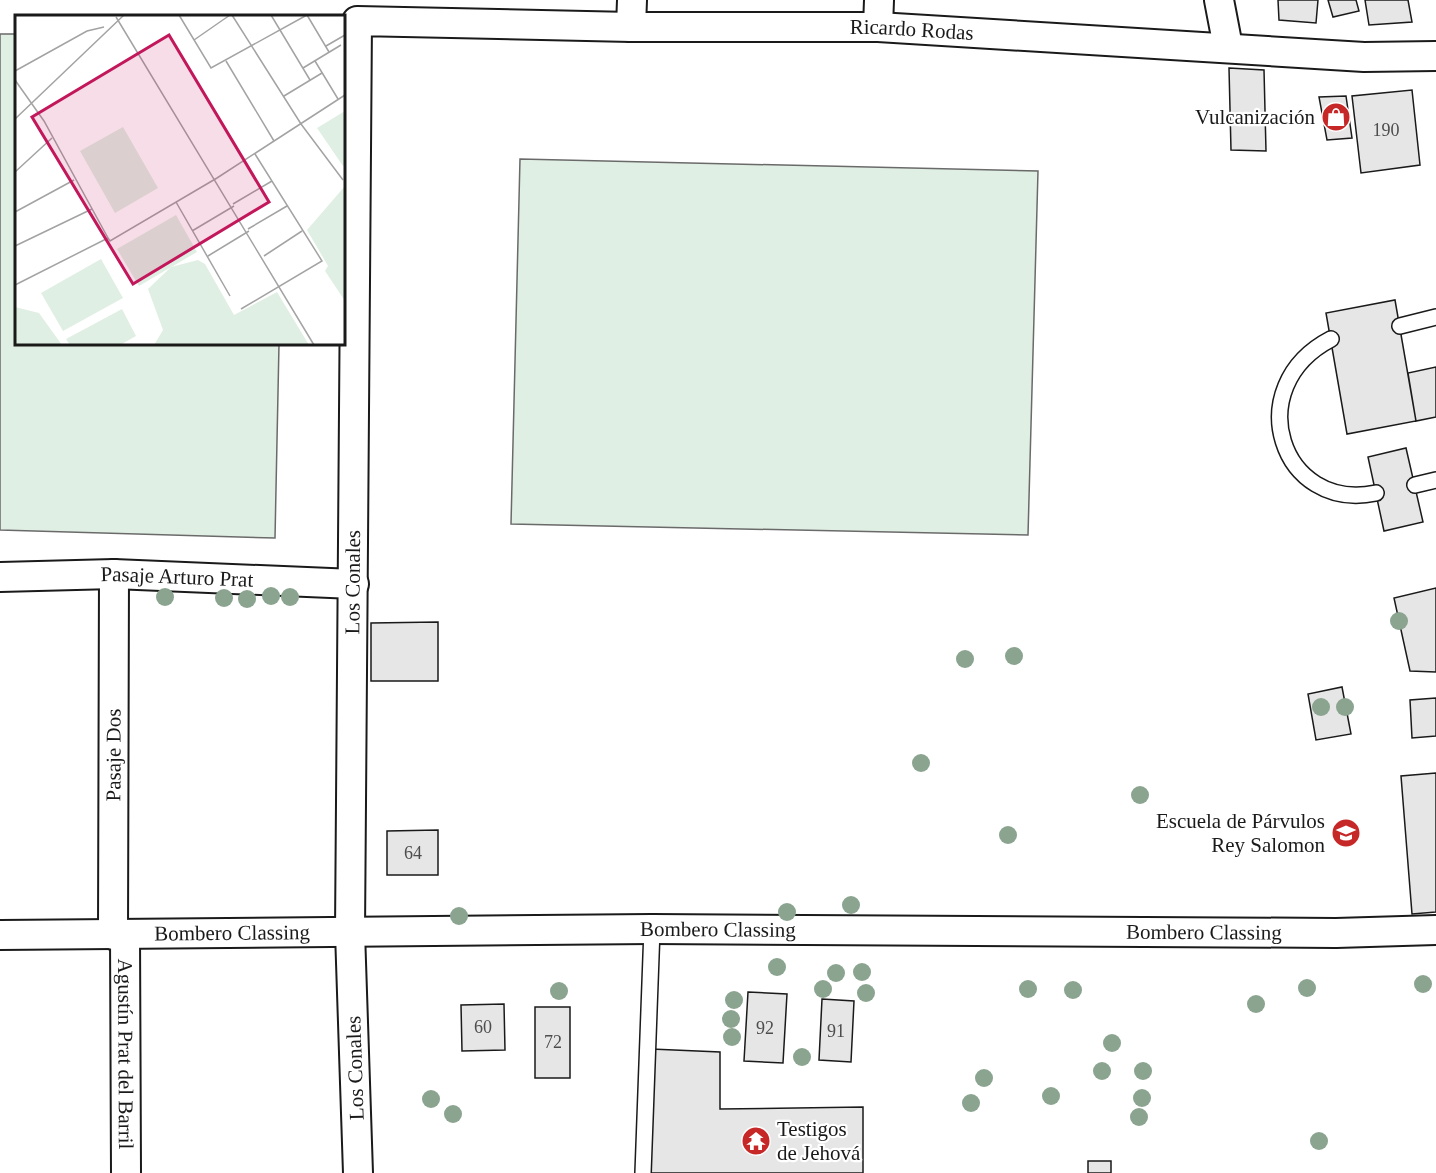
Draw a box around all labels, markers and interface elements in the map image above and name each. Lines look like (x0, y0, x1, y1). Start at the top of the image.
inset map (15, 15, 345, 345)
street label: Ricardo Rodas (850, 15, 974, 45)
shop icon: Vulcanización (1320, 101, 1352, 133)
place label: Vulcanización (1195, 105, 1315, 129)
house number: 190 (1373, 120, 1400, 140)
street label: Los Conales (340, 530, 365, 634)
street label: Pasaje Arturo Prat (100, 562, 254, 592)
street label: Pasaje Dos (101, 709, 126, 801)
place label: Escuela de Párvulos Rey Salomon (1156, 809, 1325, 857)
school or university icon: Escuela de Párvulos Rey Salomon (1330, 817, 1362, 849)
house number: 64 (404, 843, 422, 863)
street label: Bombero Classing (640, 917, 796, 942)
street label: Bombero Classing (154, 920, 311, 946)
street label: Bombero Classing (1126, 920, 1282, 945)
street label: Agustín Prat del Barril (113, 959, 138, 1150)
street label: Los Conales (341, 1015, 369, 1121)
house number: 60 (474, 1017, 492, 1037)
house number: 92 (756, 1018, 774, 1038)
house number: 91 (827, 1021, 845, 1041)
house number: 72 (544, 1032, 562, 1052)
place label: Testigos de Jehová (777, 1117, 861, 1165)
temple icon: Testigos de Jehová (740, 1125, 772, 1157)

